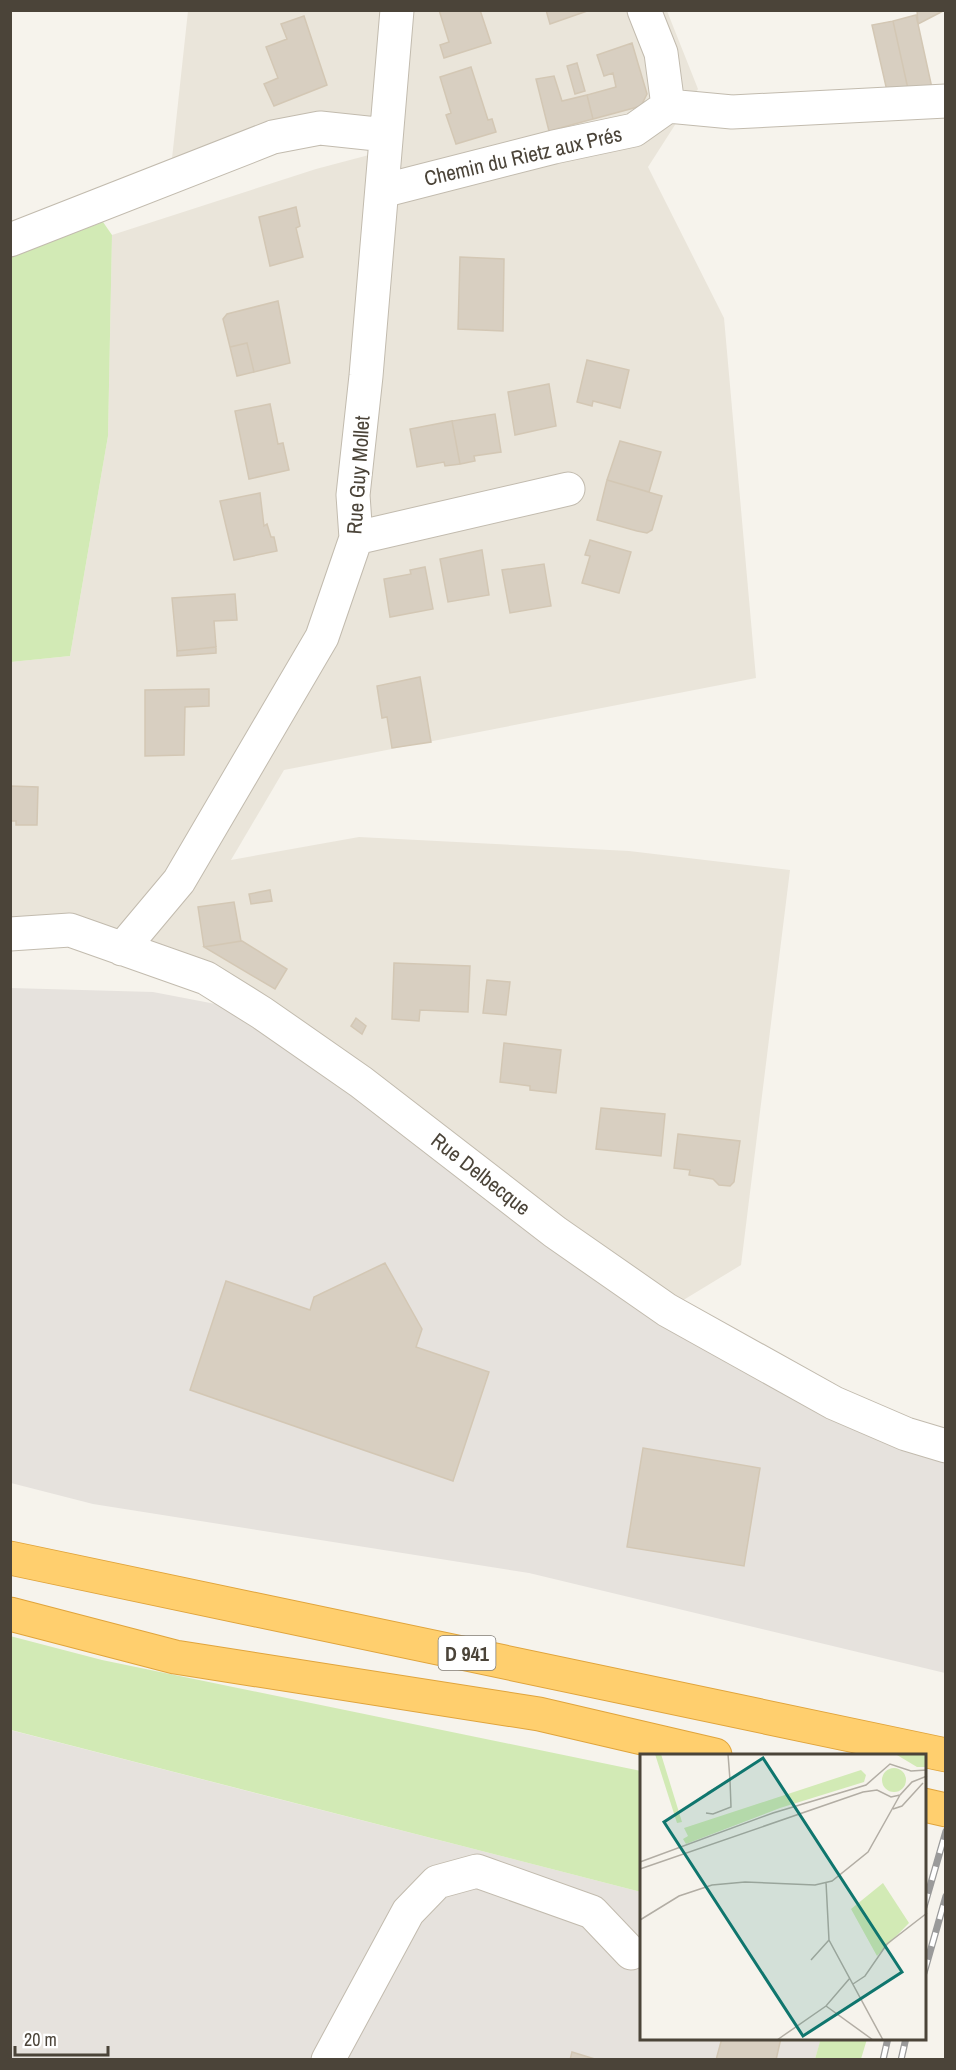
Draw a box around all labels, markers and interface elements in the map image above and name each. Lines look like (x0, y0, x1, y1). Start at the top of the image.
street label: Chemin du Rietz aux Prés (421, 119, 625, 193)
street label: Rue Guy Mollet (339, 415, 377, 535)
street label: Rue Delbecque (425, 1126, 537, 1222)
road number: D 941 (438, 1636, 496, 1670)
inset map (640, 1754, 926, 2040)
scale bar (15, 2019, 108, 2057)
text: 20 m (24, 2027, 57, 2052)

